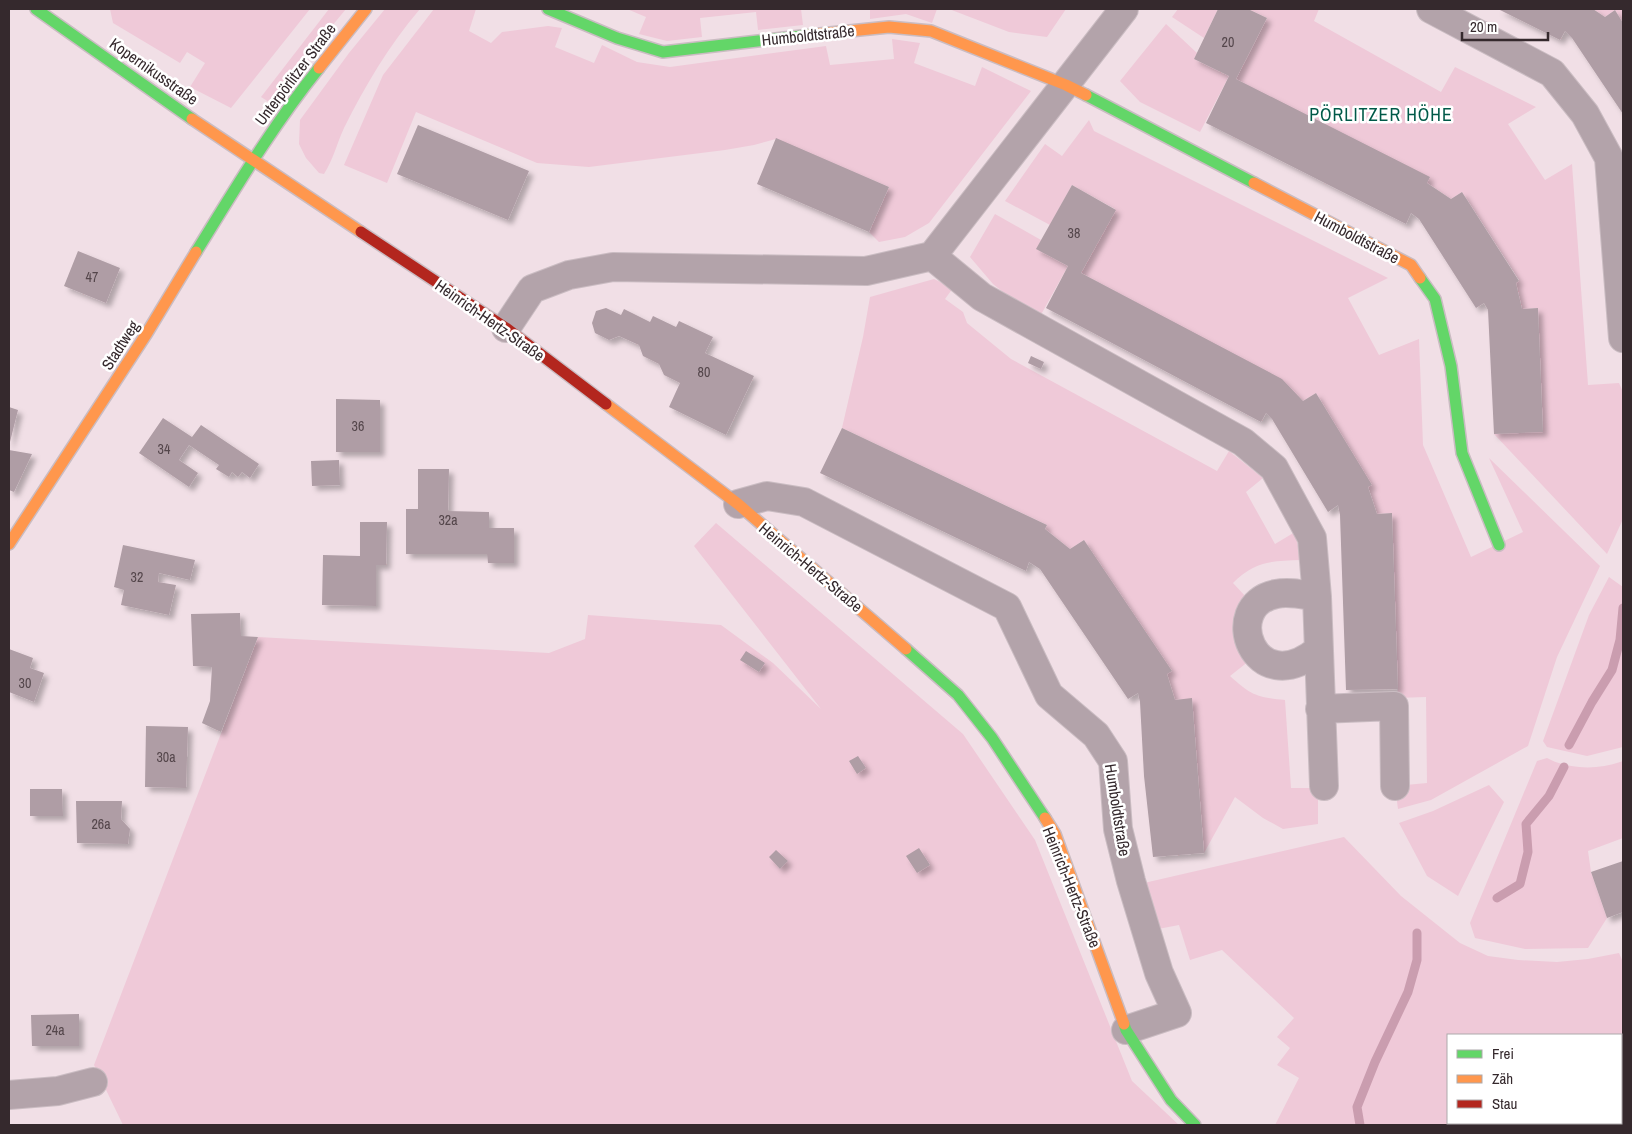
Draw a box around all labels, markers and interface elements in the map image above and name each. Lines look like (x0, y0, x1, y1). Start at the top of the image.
scale bar (1462, 10, 1548, 42)
text: 20 m (1470, 16, 1497, 37)
street label: Unterpörlitzer Straße (249, 18, 341, 130)
street label: Humboldtstraße (760, 19, 856, 51)
street label: Kopernikusstraße (105, 32, 203, 110)
house number: 20 (1222, 33, 1234, 51)
district label: PÖRLITZER HÖHE (1309, 102, 1453, 127)
street label: Humboldtstraße (1311, 205, 1403, 269)
house number: 38 (1068, 224, 1080, 242)
house number: 47 (86, 268, 98, 286)
street label: Heinrich-Hertz-Straße (431, 274, 549, 366)
street label: Stadtweg (96, 315, 145, 374)
house number: 80 (698, 363, 710, 381)
house number: 36 (352, 417, 364, 435)
house number: 34 (158, 440, 171, 458)
house number: 32a (438, 511, 458, 529)
street label: Heinrich-Hertz-Straße (755, 517, 867, 617)
house number: 32 (131, 568, 143, 586)
house number: 30 (19, 674, 31, 692)
house number: 30a (156, 748, 176, 766)
street label: Humboldtstraße (1100, 762, 1136, 858)
house number: 26a (91, 815, 111, 833)
street label: Heinrich-Hertz-Straße (1038, 823, 1106, 951)
house number: 24a (45, 1021, 65, 1039)
legend (1447, 1034, 1622, 1124)
text: Frei (1492, 1043, 1514, 1064)
text: Zäh (1492, 1068, 1513, 1089)
text: Stau (1492, 1093, 1517, 1114)

